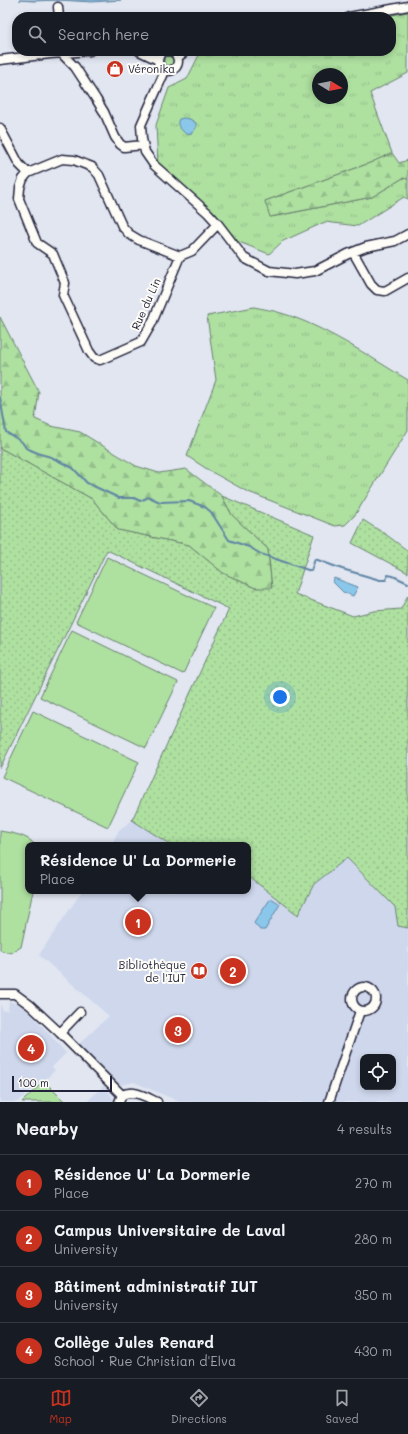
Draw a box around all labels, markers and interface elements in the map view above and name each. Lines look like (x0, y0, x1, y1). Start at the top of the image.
search box (12, 12, 396, 56)
icon: search (26, 23, 48, 45)
text: Search here (58, 24, 149, 44)
shop icon: Véronika (105, 59, 125, 79)
place label: Véronika (128, 61, 175, 76)
north arrow (312, 68, 348, 104)
street label: Rue du Lin (127, 276, 164, 332)
your location (270, 687, 290, 707)
popup (25, 842, 251, 894)
text: Résidence U' La Dormerie (40, 850, 236, 870)
text: Place (40, 870, 75, 887)
pin: 1 (125, 907, 151, 937)
pin: 2 (220, 956, 246, 986)
place label: Bibliothèque de l'IUT (118, 957, 186, 985)
library icon: Bibliothèque de l'IUT (189, 961, 209, 981)
pin: 3 (165, 1015, 191, 1045)
pin: 4 (18, 1033, 44, 1063)
map controls (360, 1054, 396, 1090)
button: locate (360, 1054, 396, 1090)
scale bar (12, 1074, 112, 1093)
text: 100 m (18, 1075, 49, 1090)
text: Nearby (16, 1117, 78, 1139)
text: 4 results (337, 1120, 392, 1137)
text: Résidence U' La Dormerie (54, 1164, 250, 1184)
text: 1 (26, 1174, 32, 1191)
text: 270 m (355, 1174, 392, 1191)
text: Place (54, 1184, 89, 1201)
text: Campus Universitaire de Laval (54, 1220, 285, 1240)
text: 2 (25, 1230, 33, 1247)
text: 280 m (354, 1230, 392, 1247)
text: University (54, 1240, 118, 1257)
text: Bâtiment administratif IUT (54, 1276, 258, 1296)
text: 3 (25, 1286, 33, 1303)
text: 350 m (354, 1286, 392, 1303)
text: University (54, 1296, 118, 1313)
text: Collège Jules Renard (54, 1332, 214, 1352)
text: 4 (25, 1342, 33, 1359)
text: 430 m (354, 1342, 392, 1359)
text: School · Rue Christian d'Elva (54, 1352, 236, 1369)
tab: Map (50, 1387, 72, 1426)
tab: Directions (171, 1387, 227, 1426)
tab: Saved (326, 1387, 358, 1426)

